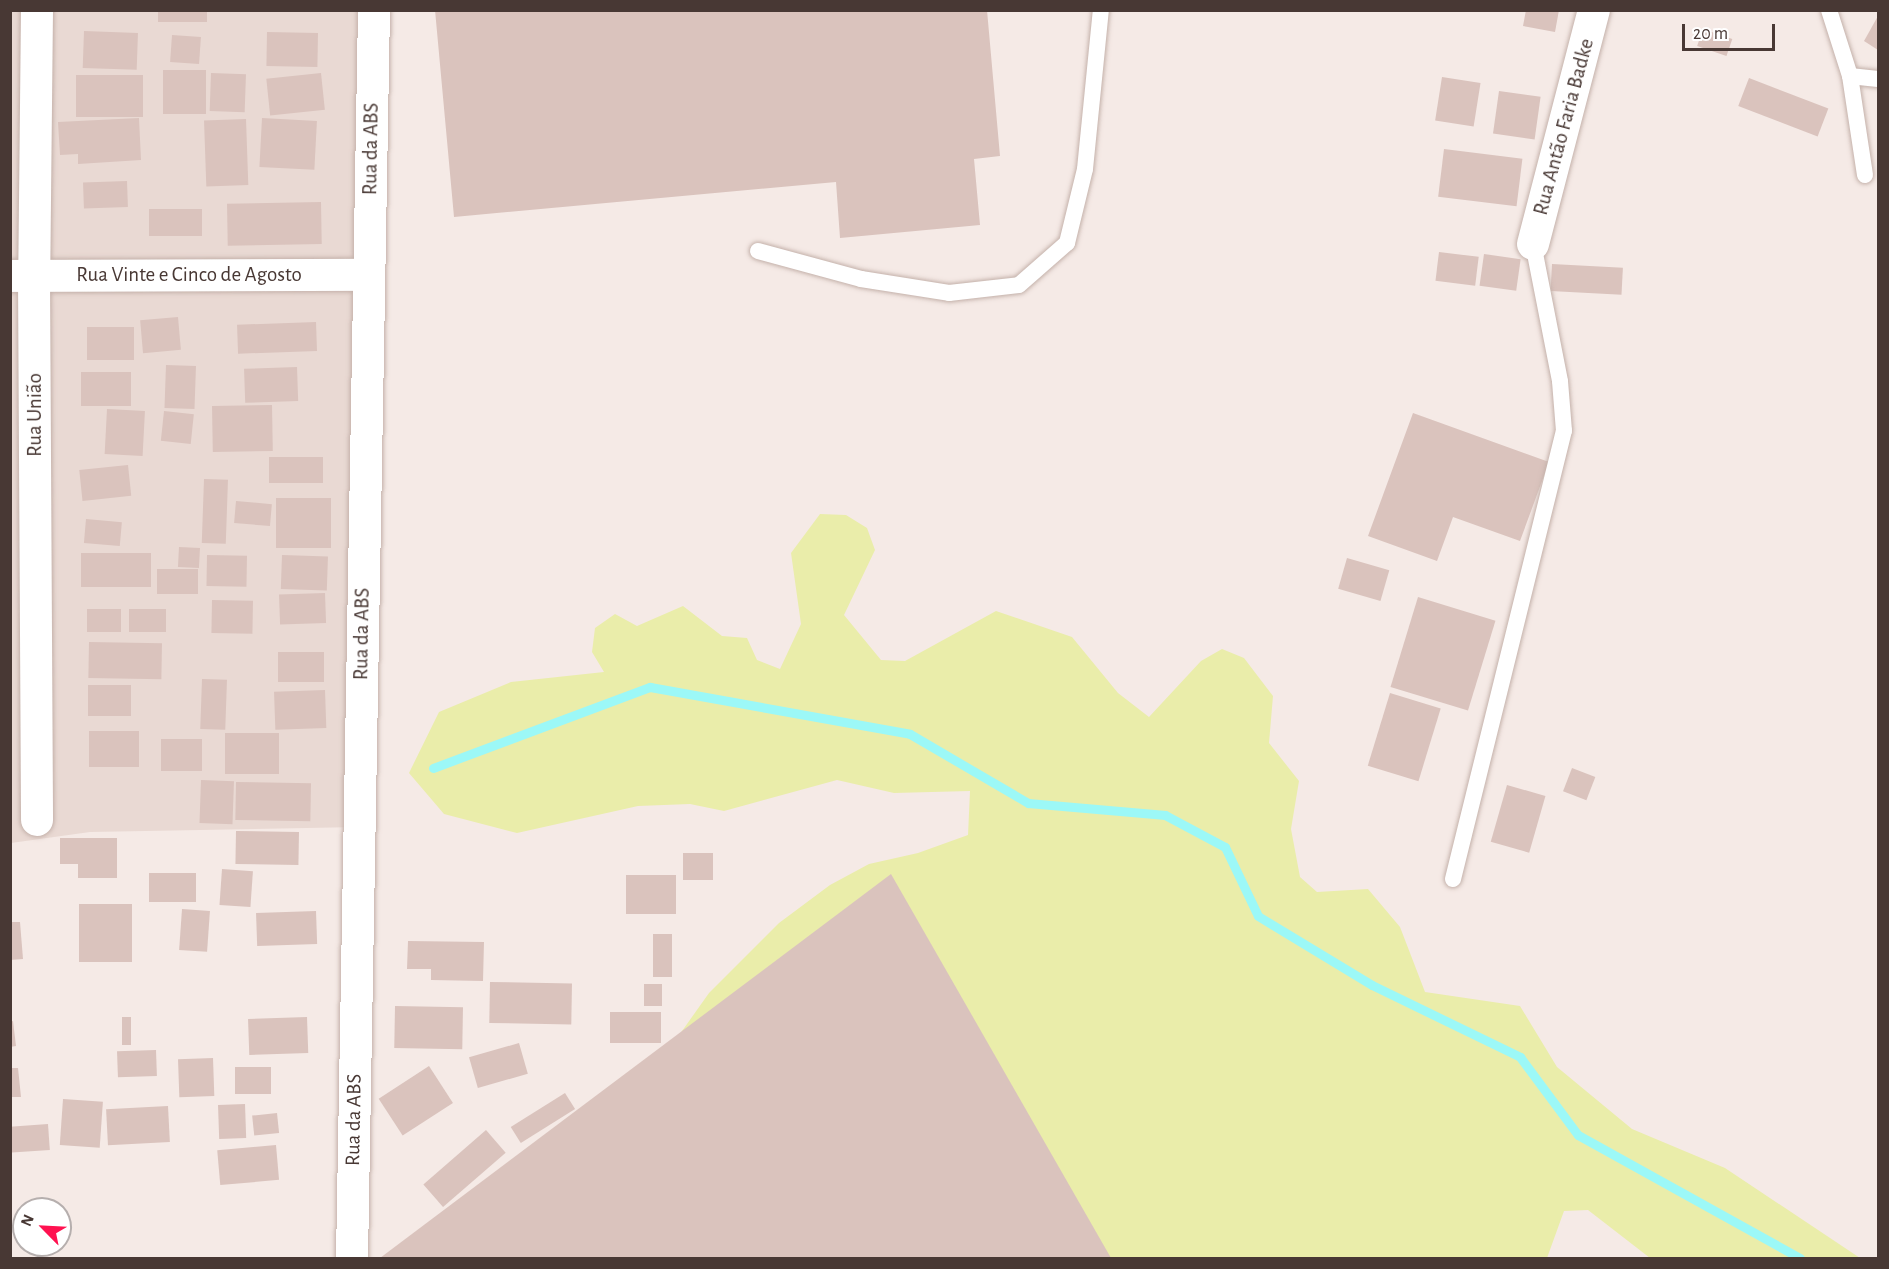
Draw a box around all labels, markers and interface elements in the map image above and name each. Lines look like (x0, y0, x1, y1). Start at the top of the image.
scale bar (1685, 12, 1778, 50)
text: 20 m (1693, 25, 1728, 43)
street label: Rua Antão Faria Badke (1528, 36, 1600, 218)
street label: Rua da ABS (358, 103, 384, 195)
street label: Rua Vinte e Cinco de Agosto (76, 262, 302, 288)
street label: Rua União (22, 373, 48, 457)
street label: Rua da ABS (349, 588, 375, 680)
street label: Rua da ABS (341, 1074, 367, 1166)
north arrow (12, 1197, 72, 1257)
text: N (18, 1212, 37, 1229)

